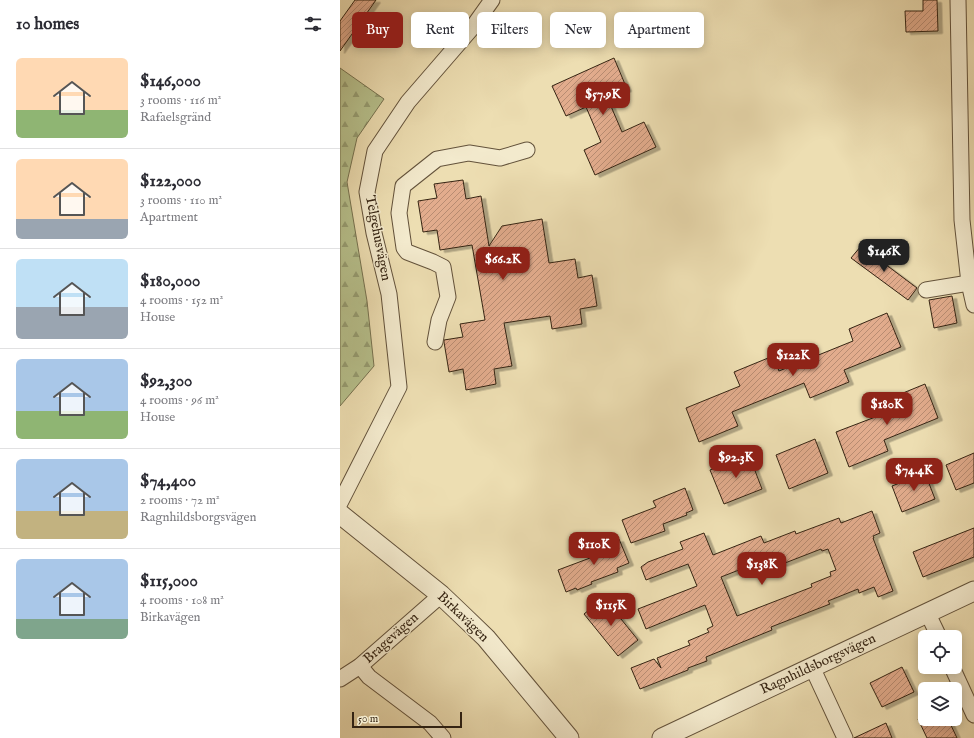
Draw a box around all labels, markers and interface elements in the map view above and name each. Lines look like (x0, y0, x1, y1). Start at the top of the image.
chip: Buy (352, 12, 403, 48)
chip: Rent (411, 12, 469, 48)
chip: Filters (477, 12, 542, 48)
chip: New (550, 12, 606, 48)
chip: Apartment (614, 12, 704, 48)
icon: filters (302, 13, 324, 35)
text: 10 homes (16, 14, 79, 35)
text: $146,000 (140, 71, 201, 92)
icon: home (48, 74, 96, 122)
pin: $57.9K (570, 82, 636, 116)
text: $57.9K (585, 86, 621, 103)
text: 3 rooms · 116 m² (140, 92, 221, 109)
text: Rafaelsgränd (140, 109, 211, 126)
text: $122,000 (140, 171, 201, 192)
icon: home (48, 175, 96, 223)
text: 3 rooms · 110 m² (140, 192, 222, 209)
street label: Telgehusvägen (361, 194, 395, 283)
text: Apartment (140, 209, 198, 226)
pin: $146K (856, 239, 912, 273)
text: $146K (867, 243, 901, 260)
pin: $66.2K (470, 247, 536, 281)
text: $66.2K (485, 251, 521, 268)
text: $180,000 (140, 271, 200, 292)
icon: home (48, 275, 96, 323)
text: 4 rooms · 152 m² (140, 292, 223, 309)
text: House (140, 309, 175, 326)
pin: $122K (765, 343, 821, 377)
text: $122K (776, 347, 810, 364)
text: $92,300 (140, 371, 192, 392)
icon: home (48, 375, 96, 423)
text: 4 rooms · 96 m² (140, 392, 219, 409)
pin: $180K (859, 392, 915, 426)
text: $180K (871, 396, 903, 413)
text: House (140, 409, 175, 426)
pin: $92.3K (703, 445, 769, 479)
text: $92.3K (718, 449, 754, 466)
pin: $74.4K (881, 458, 947, 492)
text: $74.4K (895, 462, 933, 479)
text: $74,400 (140, 471, 196, 492)
icon: home (48, 475, 96, 523)
text: 2 rooms · 72 m² (140, 492, 220, 509)
text: Ragnhildsborgsvägen (140, 509, 256, 526)
pin: $110K (566, 532, 622, 566)
text: $110K (578, 536, 610, 553)
pin: $138K (734, 552, 790, 586)
text: $138K (746, 556, 778, 573)
text: $115,000 (140, 571, 198, 592)
icon: home (48, 575, 96, 623)
street label: Birkavägen (433, 588, 493, 646)
text: 4 rooms · 108 m² (140, 592, 224, 609)
pin: $115K (583, 593, 639, 627)
text: $115K (596, 597, 627, 614)
street label: Bragevägen (360, 608, 423, 668)
text: Birkavägen (140, 609, 201, 626)
street label: Ragnhildsborgsvägen (757, 629, 879, 699)
map controls (918, 630, 962, 726)
button: locate (918, 630, 962, 674)
button: layers (918, 682, 962, 726)
scale bar (352, 710, 462, 729)
text: 50 m (358, 712, 378, 726)

